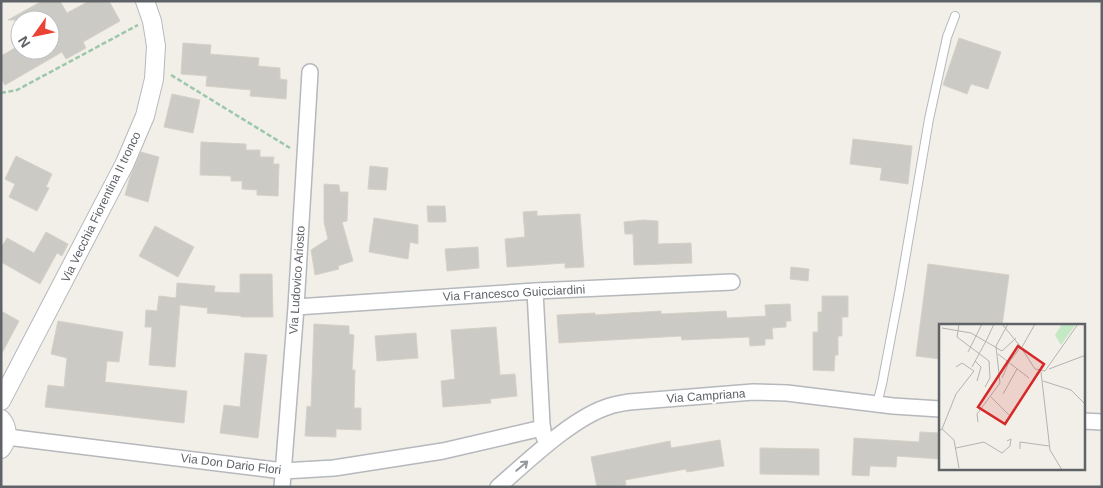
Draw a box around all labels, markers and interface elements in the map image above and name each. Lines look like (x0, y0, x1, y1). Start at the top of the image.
north arrow (10, 10, 60, 60)
text: N (15, 33, 34, 51)
street label: Via Vecchia Fiorentina II tronco (58, 129, 144, 285)
street label: Via Ludovico Ariosto (286, 225, 308, 335)
street label: Via Francesco Guicciardini (442, 282, 586, 304)
inset map (939, 324, 1086, 470)
street label: Via Campriana (666, 386, 746, 406)
street label: Via Don Dario Flori (180, 451, 282, 477)
one-way arrow (515, 461, 528, 472)

